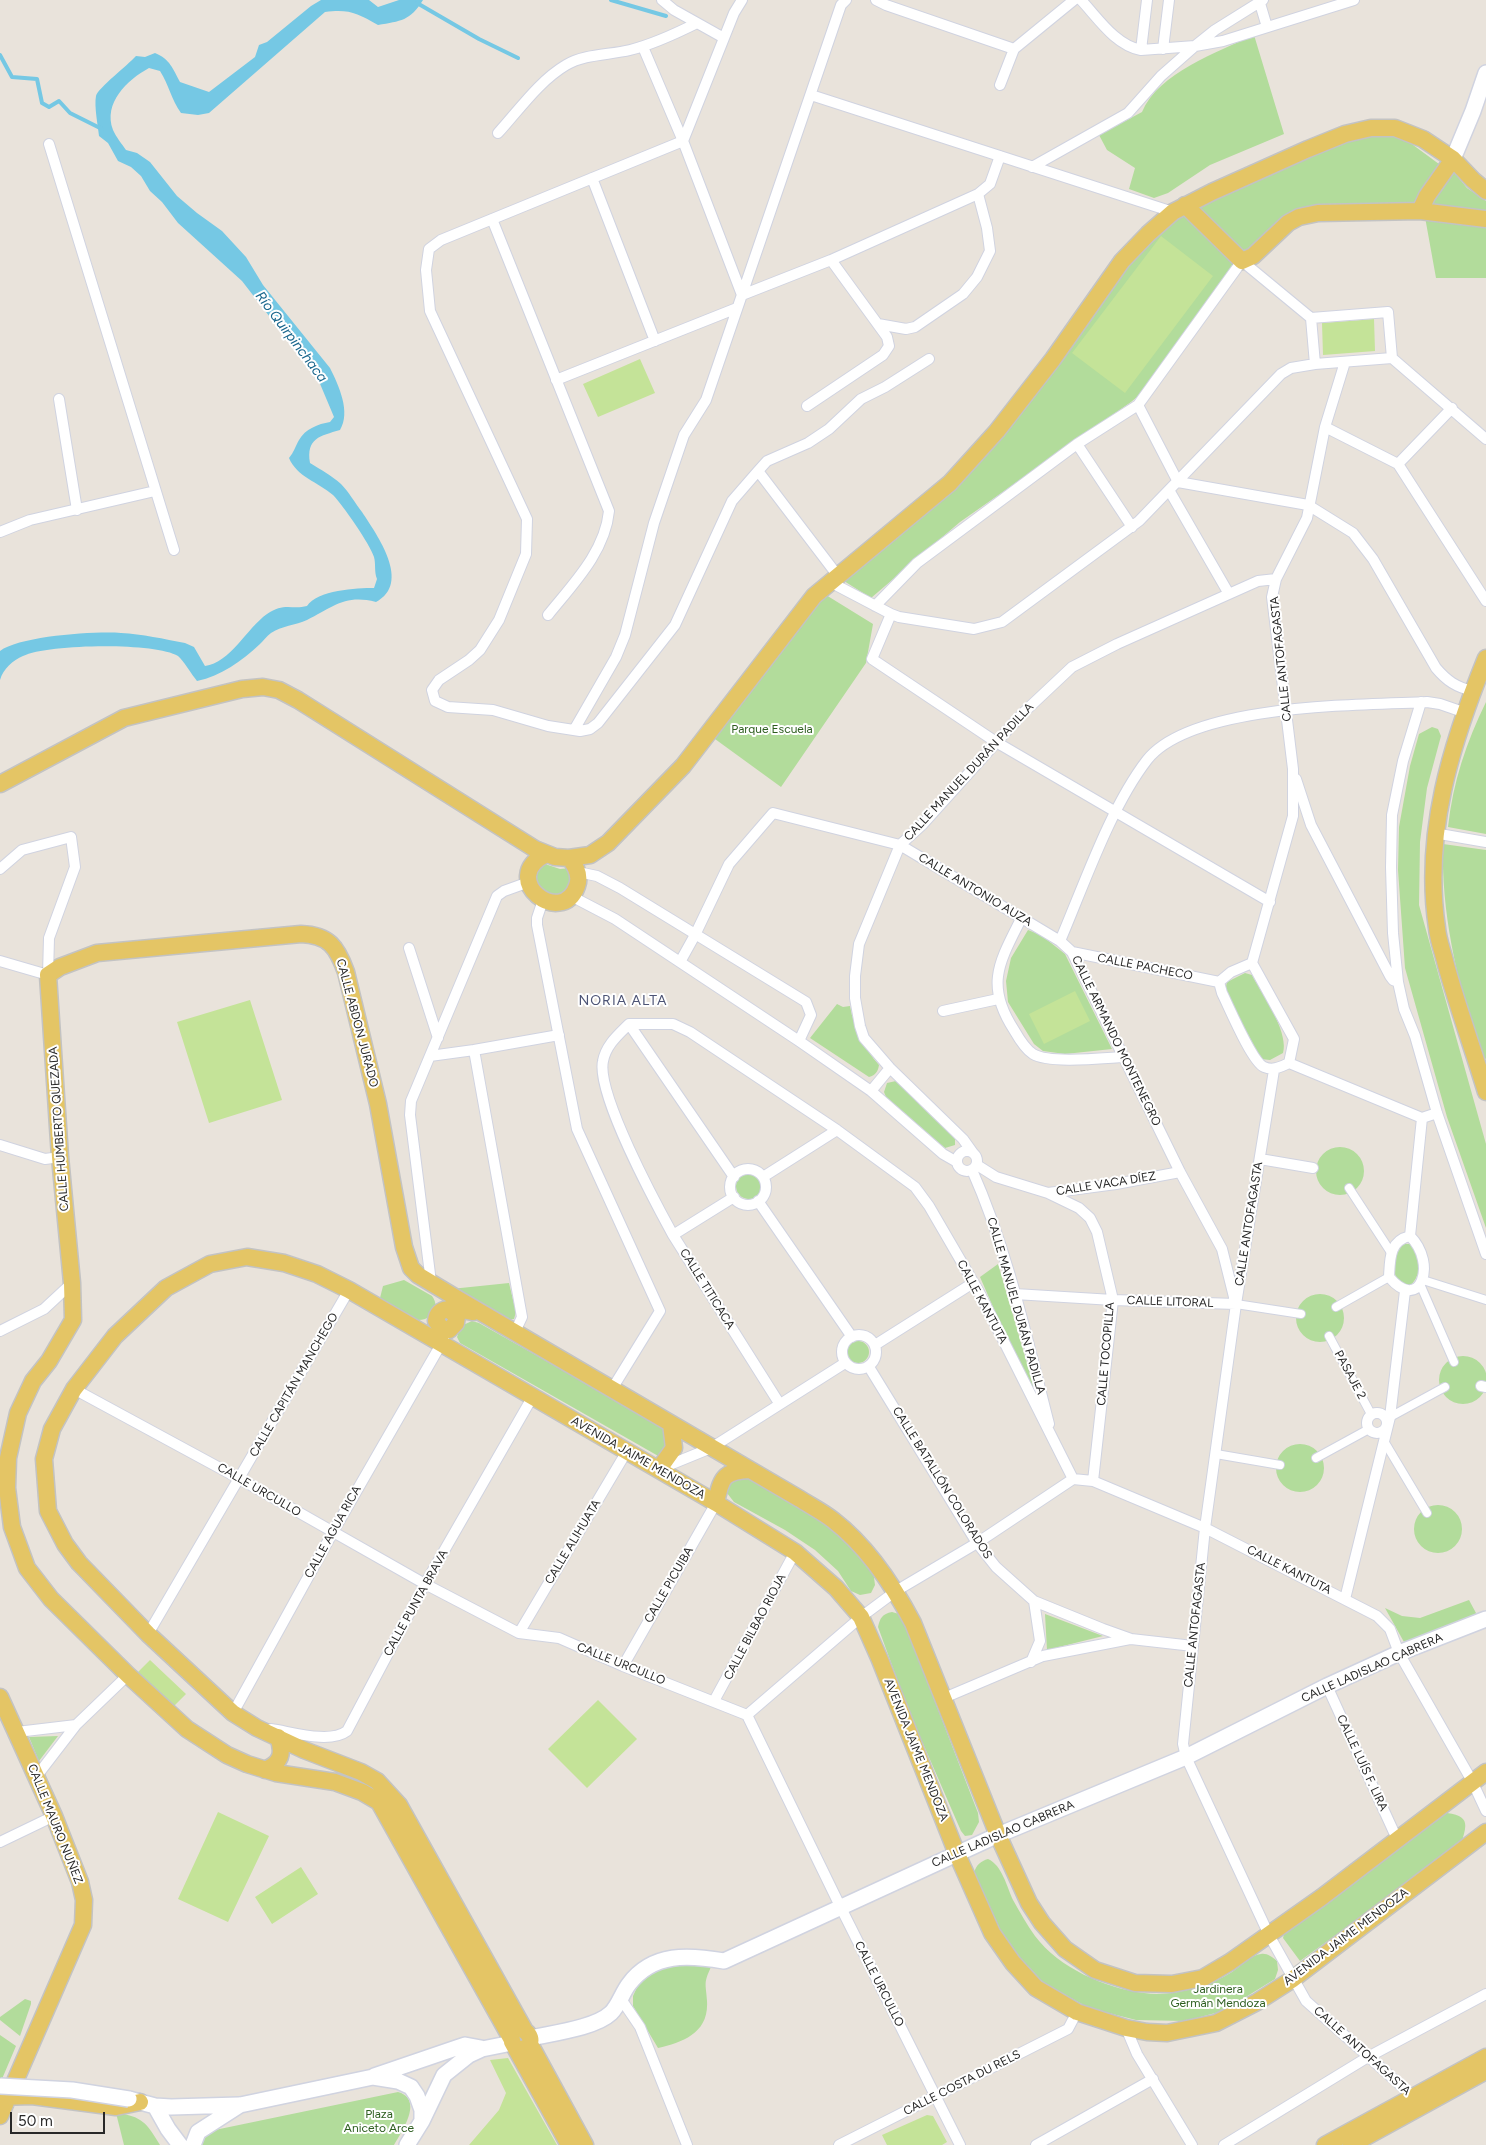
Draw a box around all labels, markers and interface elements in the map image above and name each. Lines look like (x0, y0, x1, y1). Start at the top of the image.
water label: Río Quirpinchaca (251, 288, 331, 386)
street label: CALLE ANTOFAGASTA (1267, 596, 1295, 722)
street label: CALLE MANUEL DURÁN PADILLA (901, 700, 1037, 844)
park label: Parque Escuela (731, 722, 813, 736)
street label: CALLE ANTONIO AUZA (916, 850, 1034, 930)
street label: CALLE PACHECO (1096, 951, 1194, 983)
street label: CALLE ARMANDO MONTENEGRO (1068, 953, 1164, 1129)
street label: CALLE ABDON JURADO (333, 957, 381, 1089)
district label: NORIA ALTA (577, 993, 669, 1009)
street label: CALLE HUMBERTO QUEZADA (46, 1046, 72, 1212)
street label: CALLE ANTOFAGASTA (1232, 1161, 1266, 1287)
street label: CALLE VACA DÍEZ (1055, 1169, 1157, 1199)
street label: CALLE MANUEL DURÁN PADILLA (984, 1216, 1048, 1396)
street label: CALLE TITICACA (676, 1246, 738, 1332)
street label: CALLE KANTUTA (954, 1258, 1010, 1346)
street label: CALLE LITORAL (1126, 1293, 1214, 1311)
street label: CALLE TOCOPILLA (1094, 1302, 1118, 1406)
street label: CALLE CAPITÁN MANCHEGO (247, 1310, 341, 1460)
street label: PASAJE 2 (1331, 1348, 1369, 1402)
street label: CALLE BATALLÓN COLORADOS (889, 1404, 995, 1562)
street label: AVENIDA JAIME MENDOZA (568, 1414, 708, 1502)
street label: CALLE URCULLO (215, 1460, 303, 1520)
street label: CALLE AGUA RICA (302, 1483, 364, 1581)
street label: CALLE ALIHUATA (542, 1497, 604, 1587)
street label: CALLE KANTUTA (1244, 1542, 1334, 1598)
street label: CALLE PICUIBA (641, 1544, 697, 1626)
street label: CALLE PUNTA BRAVA (381, 1547, 451, 1659)
street label: CALLE ANTOFAGASTA (1181, 1562, 1209, 1688)
street label: CALLE BILBAO RIOJA (721, 1572, 789, 1682)
street label: CALLE LADISLAO CABRERA (1299, 1630, 1445, 1706)
street label: CALLE URCULLO (575, 1640, 667, 1688)
street label: AVENIDA JAIME MENDOZA (881, 1677, 951, 1823)
street label: CALLE LUÍS F. LIRA (1333, 1712, 1391, 1814)
street label: CALLE MAURO NUÑEZ (24, 1762, 86, 1886)
street label: CALLE LADISLAO CABRERA (930, 1797, 1076, 1871)
street label: AVENIDA JAIME MENDOZA (1281, 1885, 1411, 1989)
street label: CALLE URCULLO (851, 1939, 907, 2029)
park label: Jardinera Germán Mendoza (1170, 1982, 1266, 2010)
street label: CALLE ANTOFAGASTA (1311, 2004, 1413, 2098)
street label: CALLE COSTA DU RELS (901, 2047, 1023, 2119)
scale bar (12, 2102, 108, 2134)
park label: Plaza Aniceto Arce (344, 2107, 414, 2135)
text: 50 m (18, 2112, 53, 2130)

